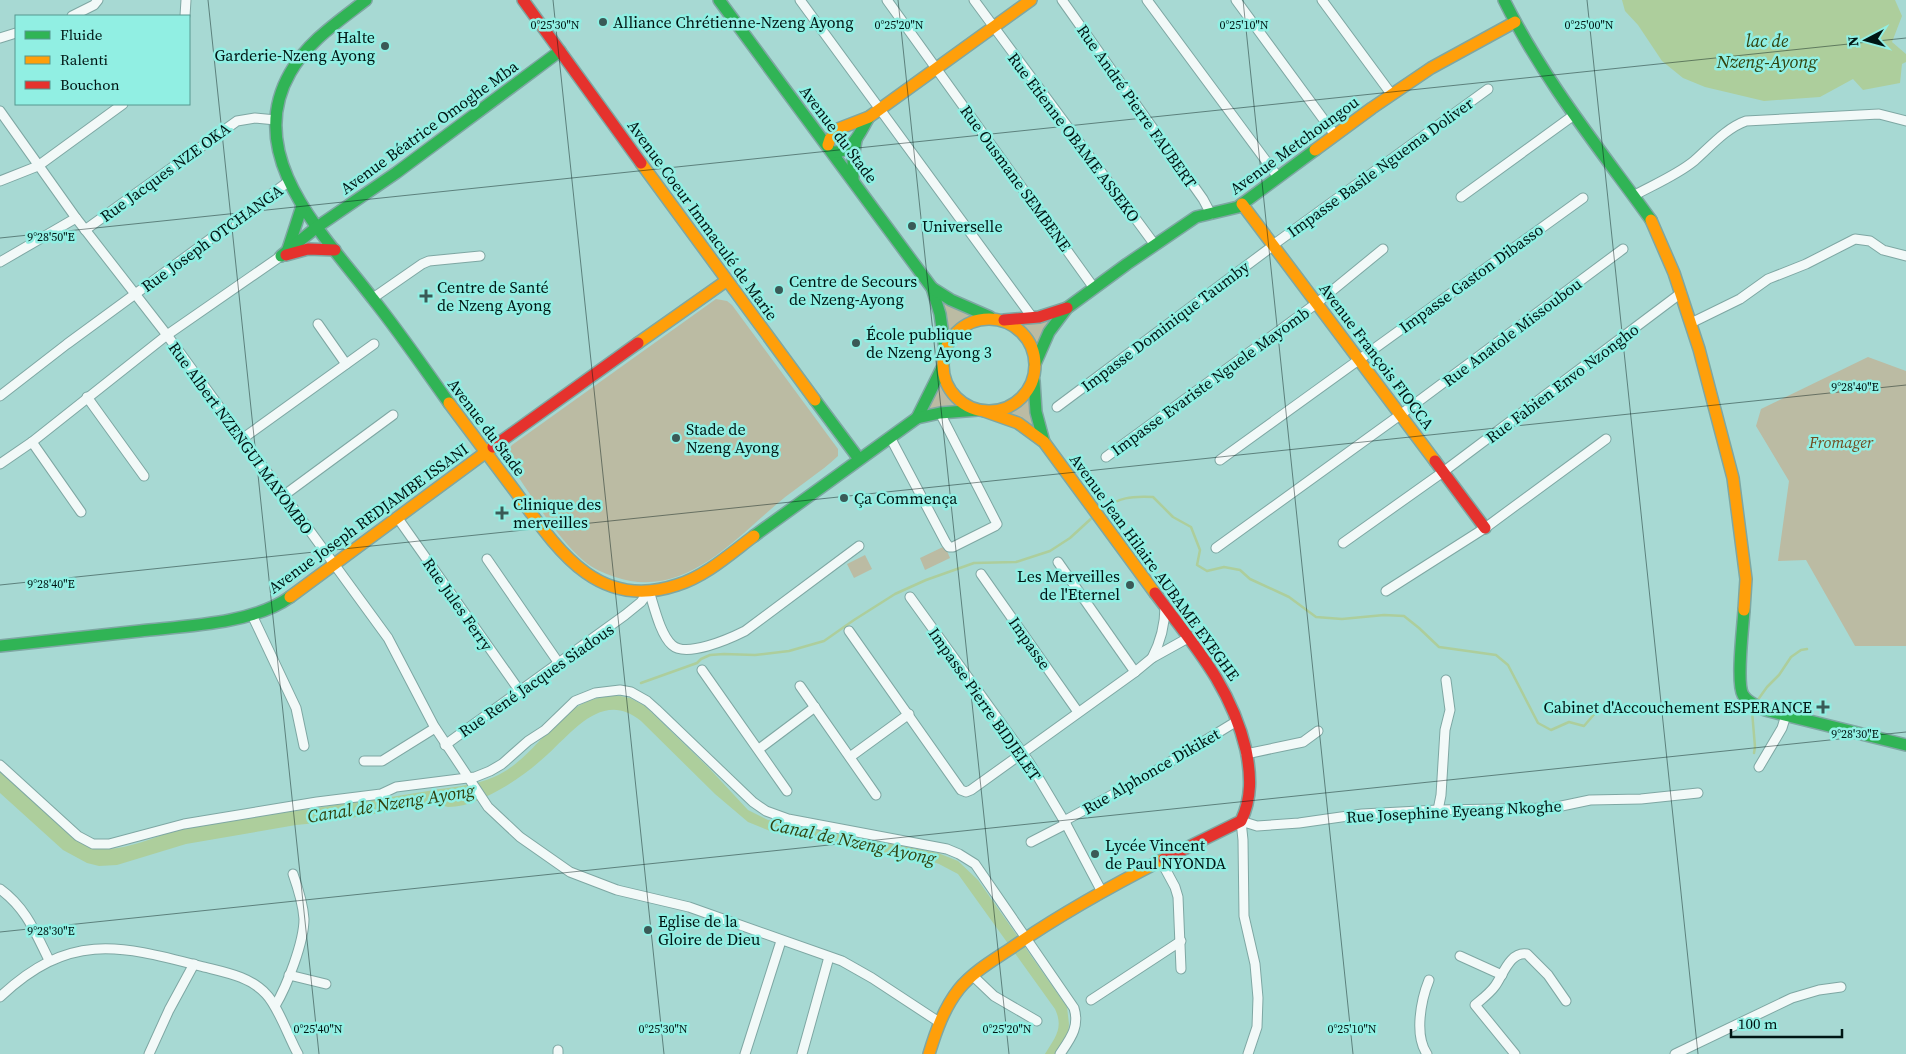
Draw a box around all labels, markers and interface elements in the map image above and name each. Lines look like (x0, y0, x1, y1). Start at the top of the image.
place label: Alliance Chrétienne-Nzeng Ayong (613, 11, 854, 33)
legend (15, 15, 190, 105)
north arrow (1841, 15, 1891, 65)
marker: Alliance Chrétienne-Nzeng Ayong (597, 16, 609, 28)
text: 0°25'30"N (530, 17, 580, 33)
text: 0°25'20"N (874, 17, 924, 33)
text: 0°25'10"N (1219, 17, 1269, 33)
text: 0°25'00"N (1564, 17, 1614, 33)
street label: Rue André Pierre FAUBERT (1072, 20, 1202, 192)
text: Fluide (60, 24, 103, 45)
place label: Halte Garderie-Nzeng Ayong (214, 26, 375, 66)
water label: lac de Nzeng-Ayong (1716, 28, 1819, 74)
text: N (1843, 35, 1864, 47)
marker: Halte Garderie-Nzeng Ayong (379, 40, 391, 52)
street label: Rue Etienne OBAME ASSEKO (1003, 48, 1145, 226)
text: Ralenti (60, 49, 108, 70)
street label: Avenue Béatrice Omoghe Mba (336, 54, 523, 199)
text: Bouchon (60, 74, 120, 95)
street label: Avenue du Stade (795, 81, 883, 187)
street label: Avenue Metchoungou (1225, 91, 1363, 199)
street label: Impasse Basile Nguema Doliver (1282, 92, 1478, 242)
street label: Rue Ousmane SEMBENE (955, 100, 1077, 256)
street label: Avenue Coeur Immaculé de Marie (623, 115, 783, 325)
street label: Rue Jacques NZE OKA (95, 117, 235, 227)
street label: Rue Joseph OTCHANGA (137, 179, 287, 297)
place label: Universelle (922, 215, 1003, 237)
street label: Impasse Gaston Dibasso (1395, 218, 1548, 338)
marker: Universelle (906, 220, 918, 232)
text: 9°28'50"E (27, 229, 75, 245)
street label: Impasse Dominique Taumby (1077, 255, 1254, 396)
place label: Centre de Secours de Nzeng-Ayong (789, 270, 917, 310)
street label: Rue Anatole Missoubou (1438, 273, 1586, 391)
place label: Centre de Santé de Nzeng Ayong (437, 276, 551, 316)
street label: Avenue François FIOCCA (1314, 278, 1440, 434)
marker: Centre de Secours de Nzeng-Ayong (773, 284, 785, 296)
marker: Centre de Santé de Nzeng Ayong (419, 289, 433, 303)
street label: Impasse Evariste Nguele Mayomb (1106, 302, 1314, 460)
street label: Rue Fabien Envo Nzongho (1481, 318, 1643, 448)
place label: École publique de Nzeng Ayong 3 (866, 323, 992, 363)
street label: Rue Albert NZENGUI MAYOMBO (164, 337, 318, 539)
marker: École publique de Nzeng Ayong 3 (850, 337, 862, 349)
street label: Avenue du Stade (443, 374, 531, 480)
text: 9°28'40"E (1831, 379, 1879, 395)
place label: Stade de Nzeng Ayong (686, 418, 779, 458)
park label: Fromager (1808, 431, 1874, 453)
marker: Stade de Nzeng Ayong (670, 432, 682, 444)
street label: Avenue Joseph REDJAMBE ISSANI (263, 438, 473, 598)
street label: Avenue Jean Hilaire AUBAME EYEGHE (1065, 449, 1245, 685)
place label: Ça Commença (854, 487, 958, 509)
marker: Ça Commença (838, 492, 850, 504)
place label: Clinique des merveilles (513, 493, 601, 533)
marker: Clinique des merveilles (495, 506, 509, 520)
street label: Rue Jules Ferry (418, 553, 499, 655)
place label: Les Merveilles de l'Eternel (1017, 565, 1120, 605)
text: 9°28'40"E (27, 576, 75, 592)
marker: Les Merveilles de l'Eternel (1124, 579, 1136, 591)
street label: Impasse (1004, 612, 1056, 674)
street label: Rue René Jacques Siadous (454, 618, 618, 742)
street label: Impasse Pierre BIDJELET (924, 623, 1046, 785)
place label: Cabinet d'Accouchement ESPERANCE (1544, 696, 1812, 718)
marker: Cabinet d'Accouchement ESPERANCE (1816, 700, 1830, 714)
street label: Rue Alphonce Dikiket (1078, 722, 1224, 819)
text: 9°28'30"E (1831, 726, 1879, 742)
water label: Canal de Nzeng Ayong (306, 777, 478, 829)
street label: Rue Josephine Eyeang Nkoghe (1346, 794, 1562, 828)
water label: Canal de Nzeng Ayong (768, 811, 939, 871)
place label: Lycée Vincent de Paul NYONDA (1105, 834, 1226, 874)
marker: Lycée Vincent de Paul NYONDA (1089, 848, 1101, 860)
place label: Eglise de la Gloire de Dieu (658, 910, 760, 950)
text: 9°28'30"E (27, 923, 75, 939)
marker: Eglise de la Gloire de Dieu (642, 924, 654, 936)
scale bar (1731, 1006, 1842, 1038)
text: 100 m (1738, 1013, 1778, 1034)
text: 0°25'40"N (293, 1021, 343, 1037)
text: 0°25'30"N (638, 1021, 688, 1037)
text: 0°25'20"N (982, 1021, 1032, 1037)
text: 0°25'10"N (1327, 1021, 1377, 1037)

